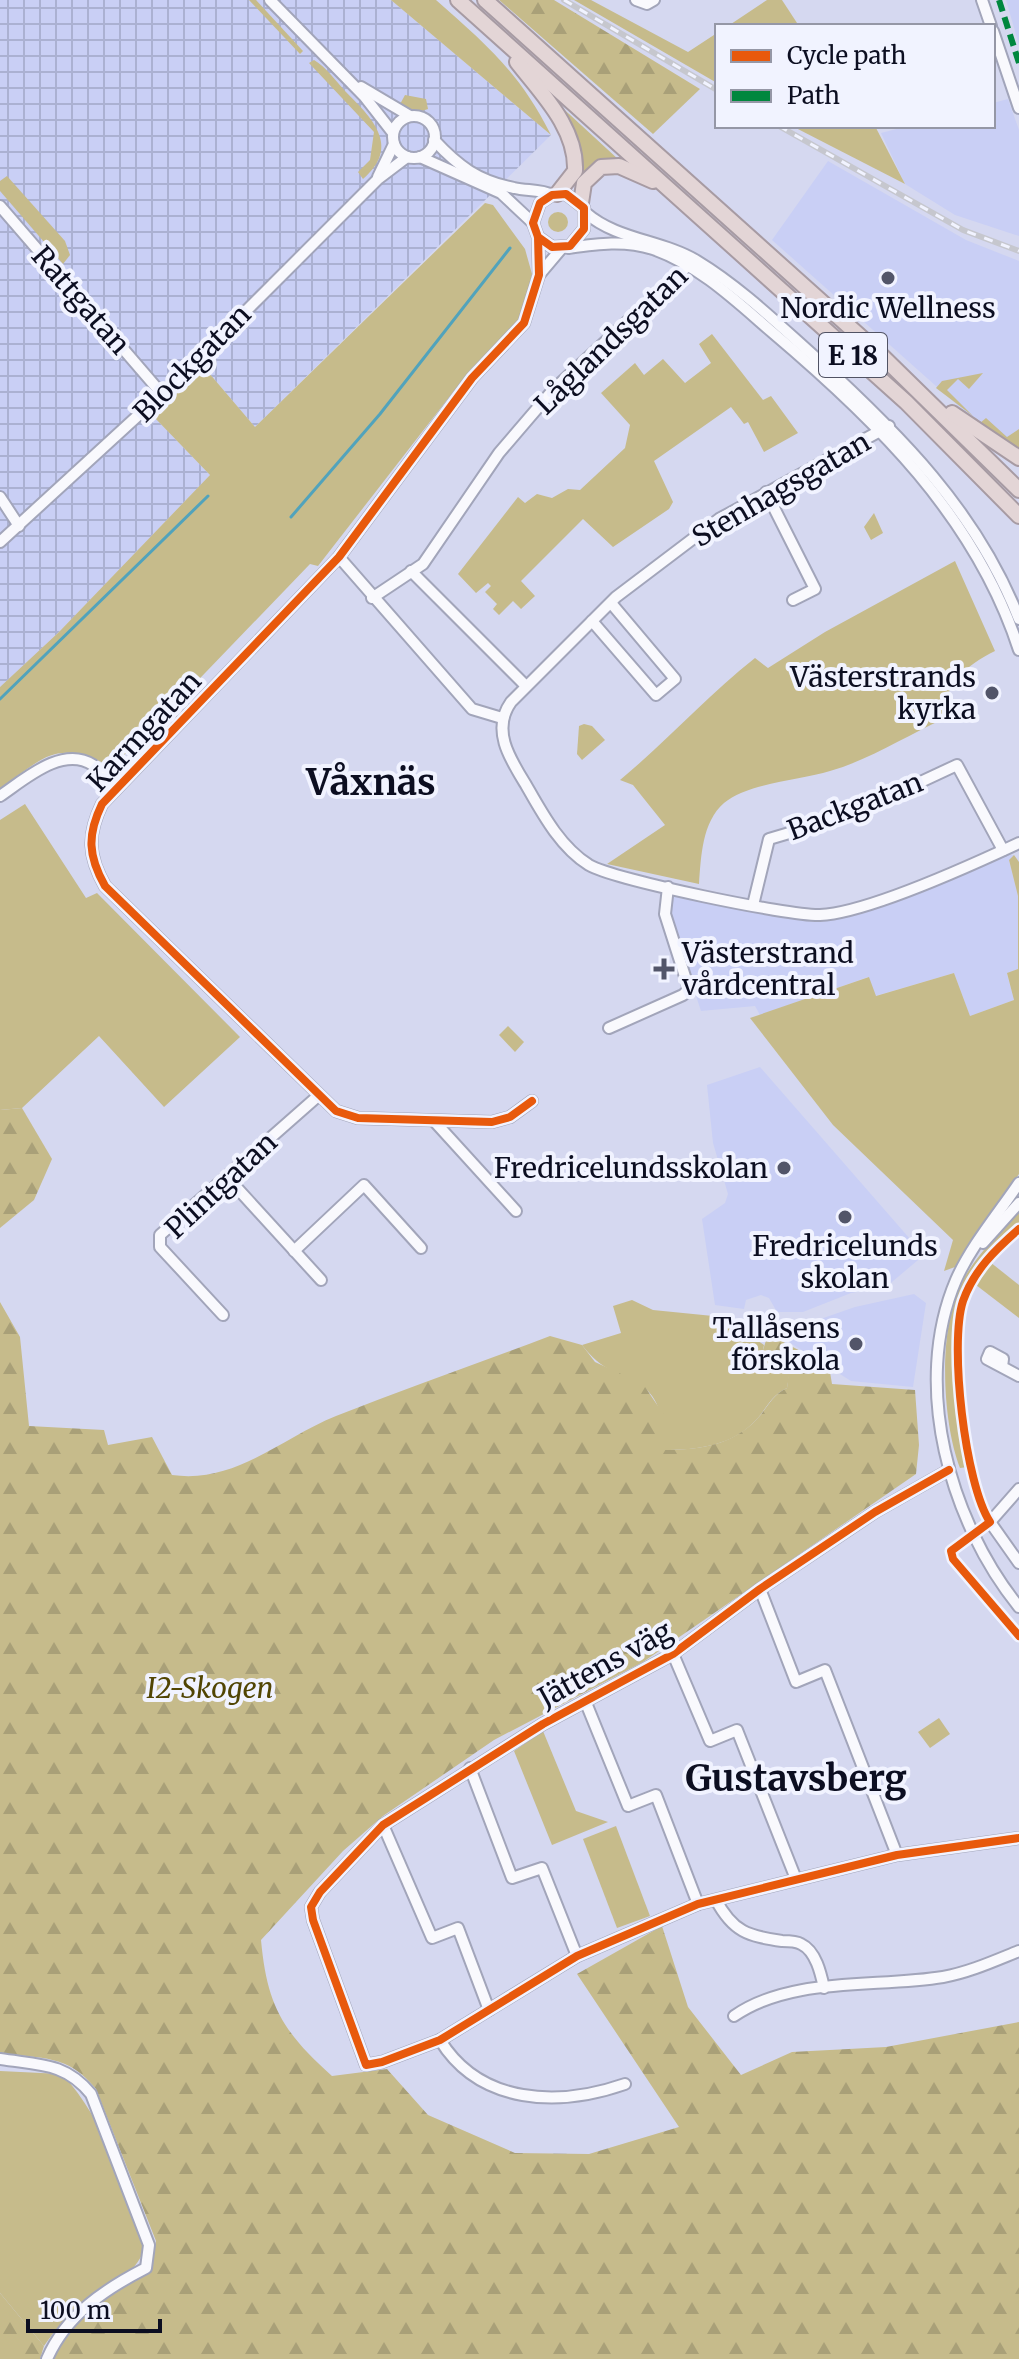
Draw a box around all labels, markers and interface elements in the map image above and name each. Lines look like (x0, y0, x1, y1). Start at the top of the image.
legend (715, 24, 995, 128)
text: Cycle path (787, 40, 906, 71)
text: Path (787, 80, 840, 111)
street label: Rattgatan (24, 238, 138, 362)
street label: Låglandsgatan (527, 258, 695, 422)
marker: Nordic Wellness (879, 269, 897, 287)
place label: Nordic Wellness (780, 290, 996, 326)
street label: Blockgatan (126, 297, 258, 429)
road number: E 18 (819, 333, 887, 377)
street label: Stenhagsgatan (685, 423, 877, 555)
place label: Västerstrands kyrka (789, 659, 976, 727)
street label: Karmgatan (79, 663, 209, 799)
marker: Västerstrands kyrka (983, 684, 1001, 702)
district label: Våxnäs (305, 760, 436, 805)
street label: Backgatan (782, 764, 928, 848)
place label: Västerstrand vårdcentral (681, 935, 854, 1003)
marker: Västerstrand vårdcentral (653, 958, 675, 980)
street label: Plintgatan (157, 1124, 285, 1246)
place label: Fredricelundsskolan (494, 1150, 768, 1186)
marker: Fredricelundsskolan (775, 1159, 793, 1177)
marker: Fredricelunds skolan (836, 1208, 854, 1226)
place label: Fredricelunds skolan (752, 1228, 938, 1296)
place label: Tallåsens förskola (713, 1310, 840, 1378)
marker: Tallåsens förskola (847, 1335, 865, 1353)
street label: Jättens väg (531, 1612, 678, 1716)
park label: I2-Skogen (147, 1670, 273, 1706)
district label: Gustavsberg (685, 1756, 907, 1801)
scale bar (28, 2283, 160, 2333)
text: 100 m (40, 2295, 111, 2326)

